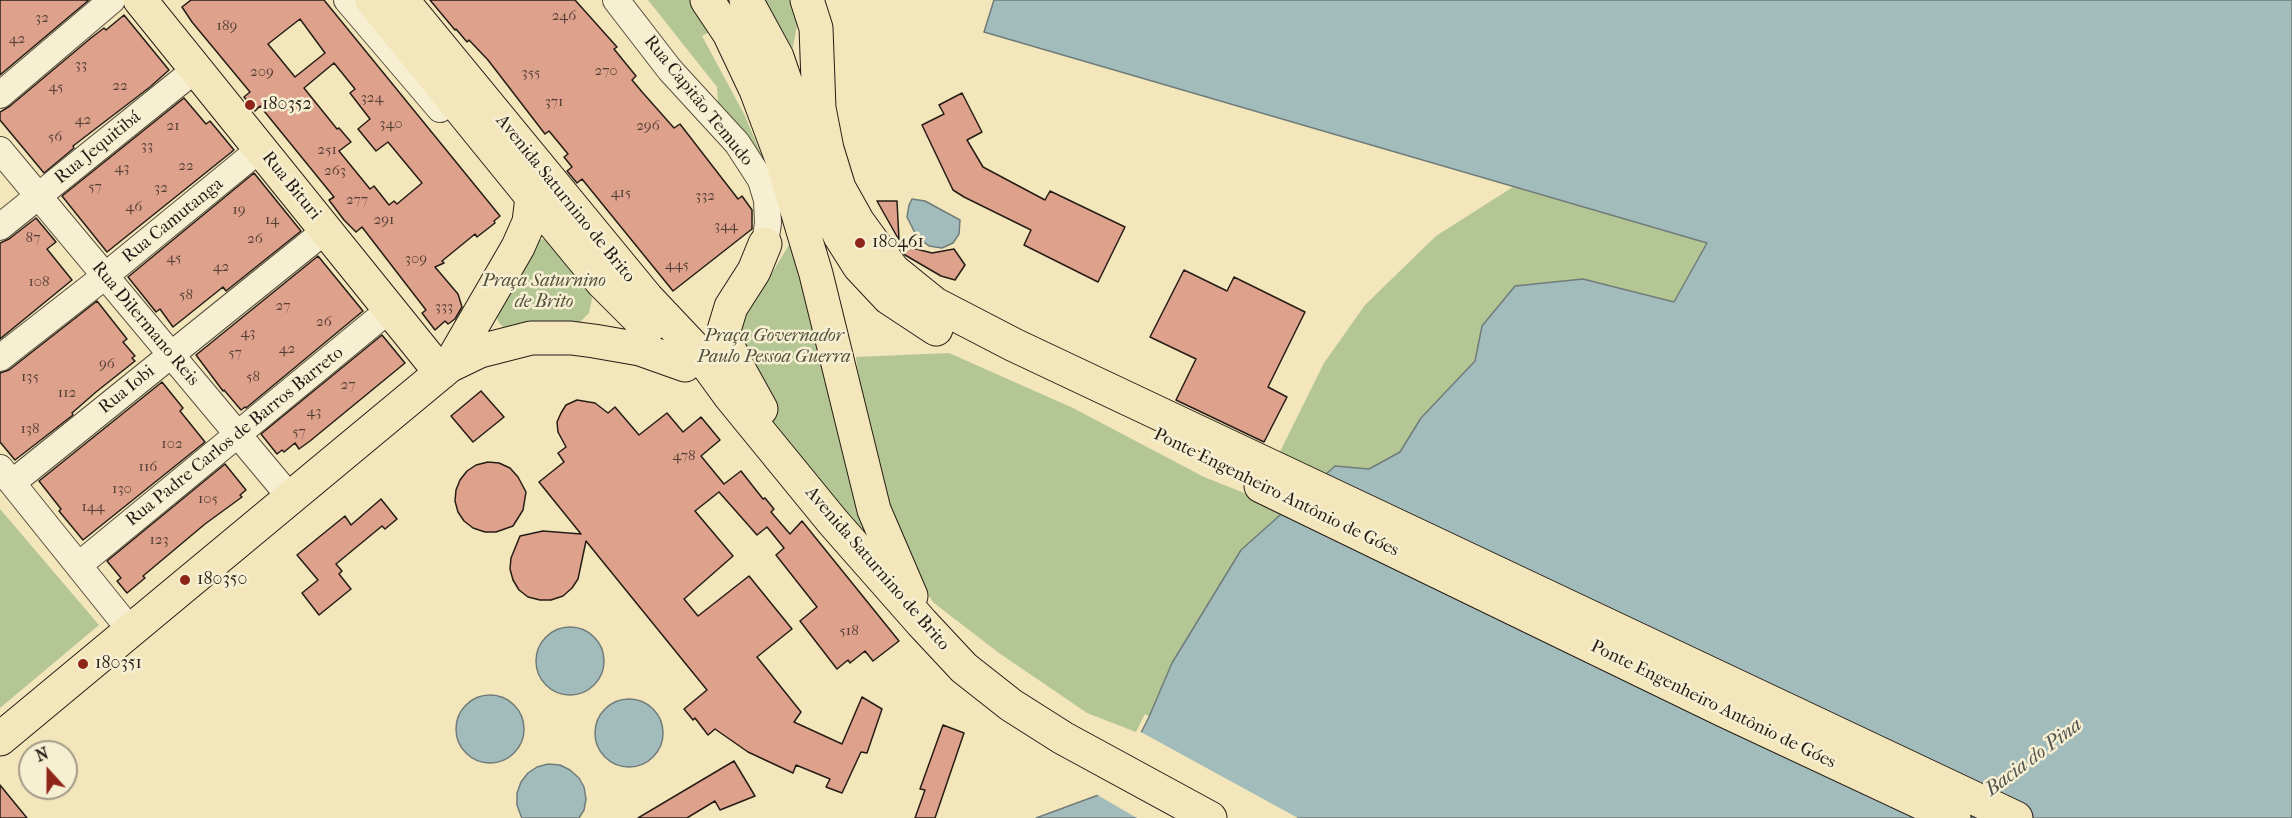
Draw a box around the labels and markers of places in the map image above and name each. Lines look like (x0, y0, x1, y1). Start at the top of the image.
place label: 180352 (262, 94, 312, 116)
marker: 180352 (243, 98, 257, 112)
place label: 180461 (872, 232, 924, 254)
marker: 180461 (853, 236, 867, 250)
place label: 180350 (197, 569, 247, 591)
marker: 180350 (178, 573, 192, 587)
place label: 180351 (95, 653, 142, 675)
marker: 180351 (76, 657, 90, 671)

